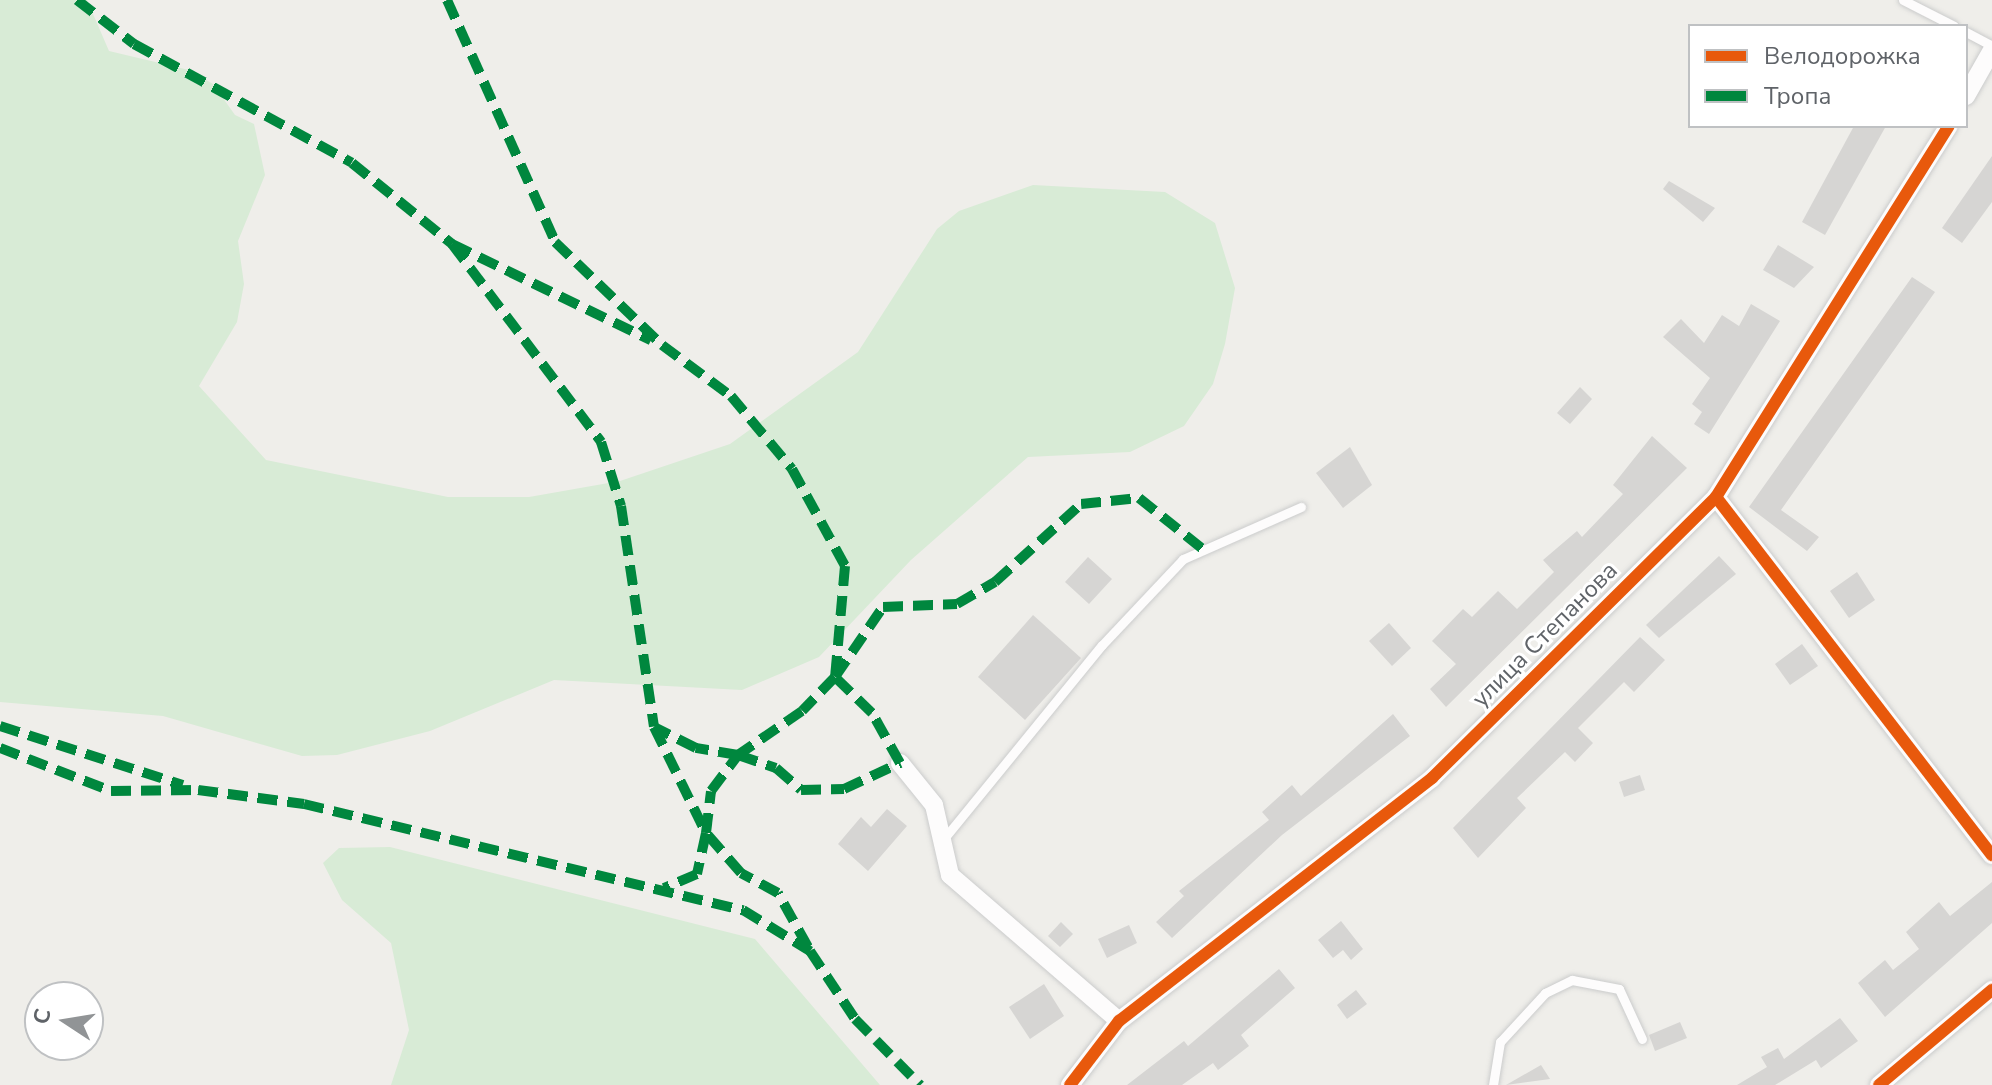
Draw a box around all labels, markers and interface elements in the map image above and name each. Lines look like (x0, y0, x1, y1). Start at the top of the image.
legend (1688, 24, 1968, 128)
text: Велодорожка (1764, 40, 1921, 72)
text: Тропа (1764, 80, 1831, 112)
street label: улица Степанова (1466, 556, 1624, 714)
north arrow (24, 981, 104, 1061)
text: С (26, 1006, 59, 1027)

